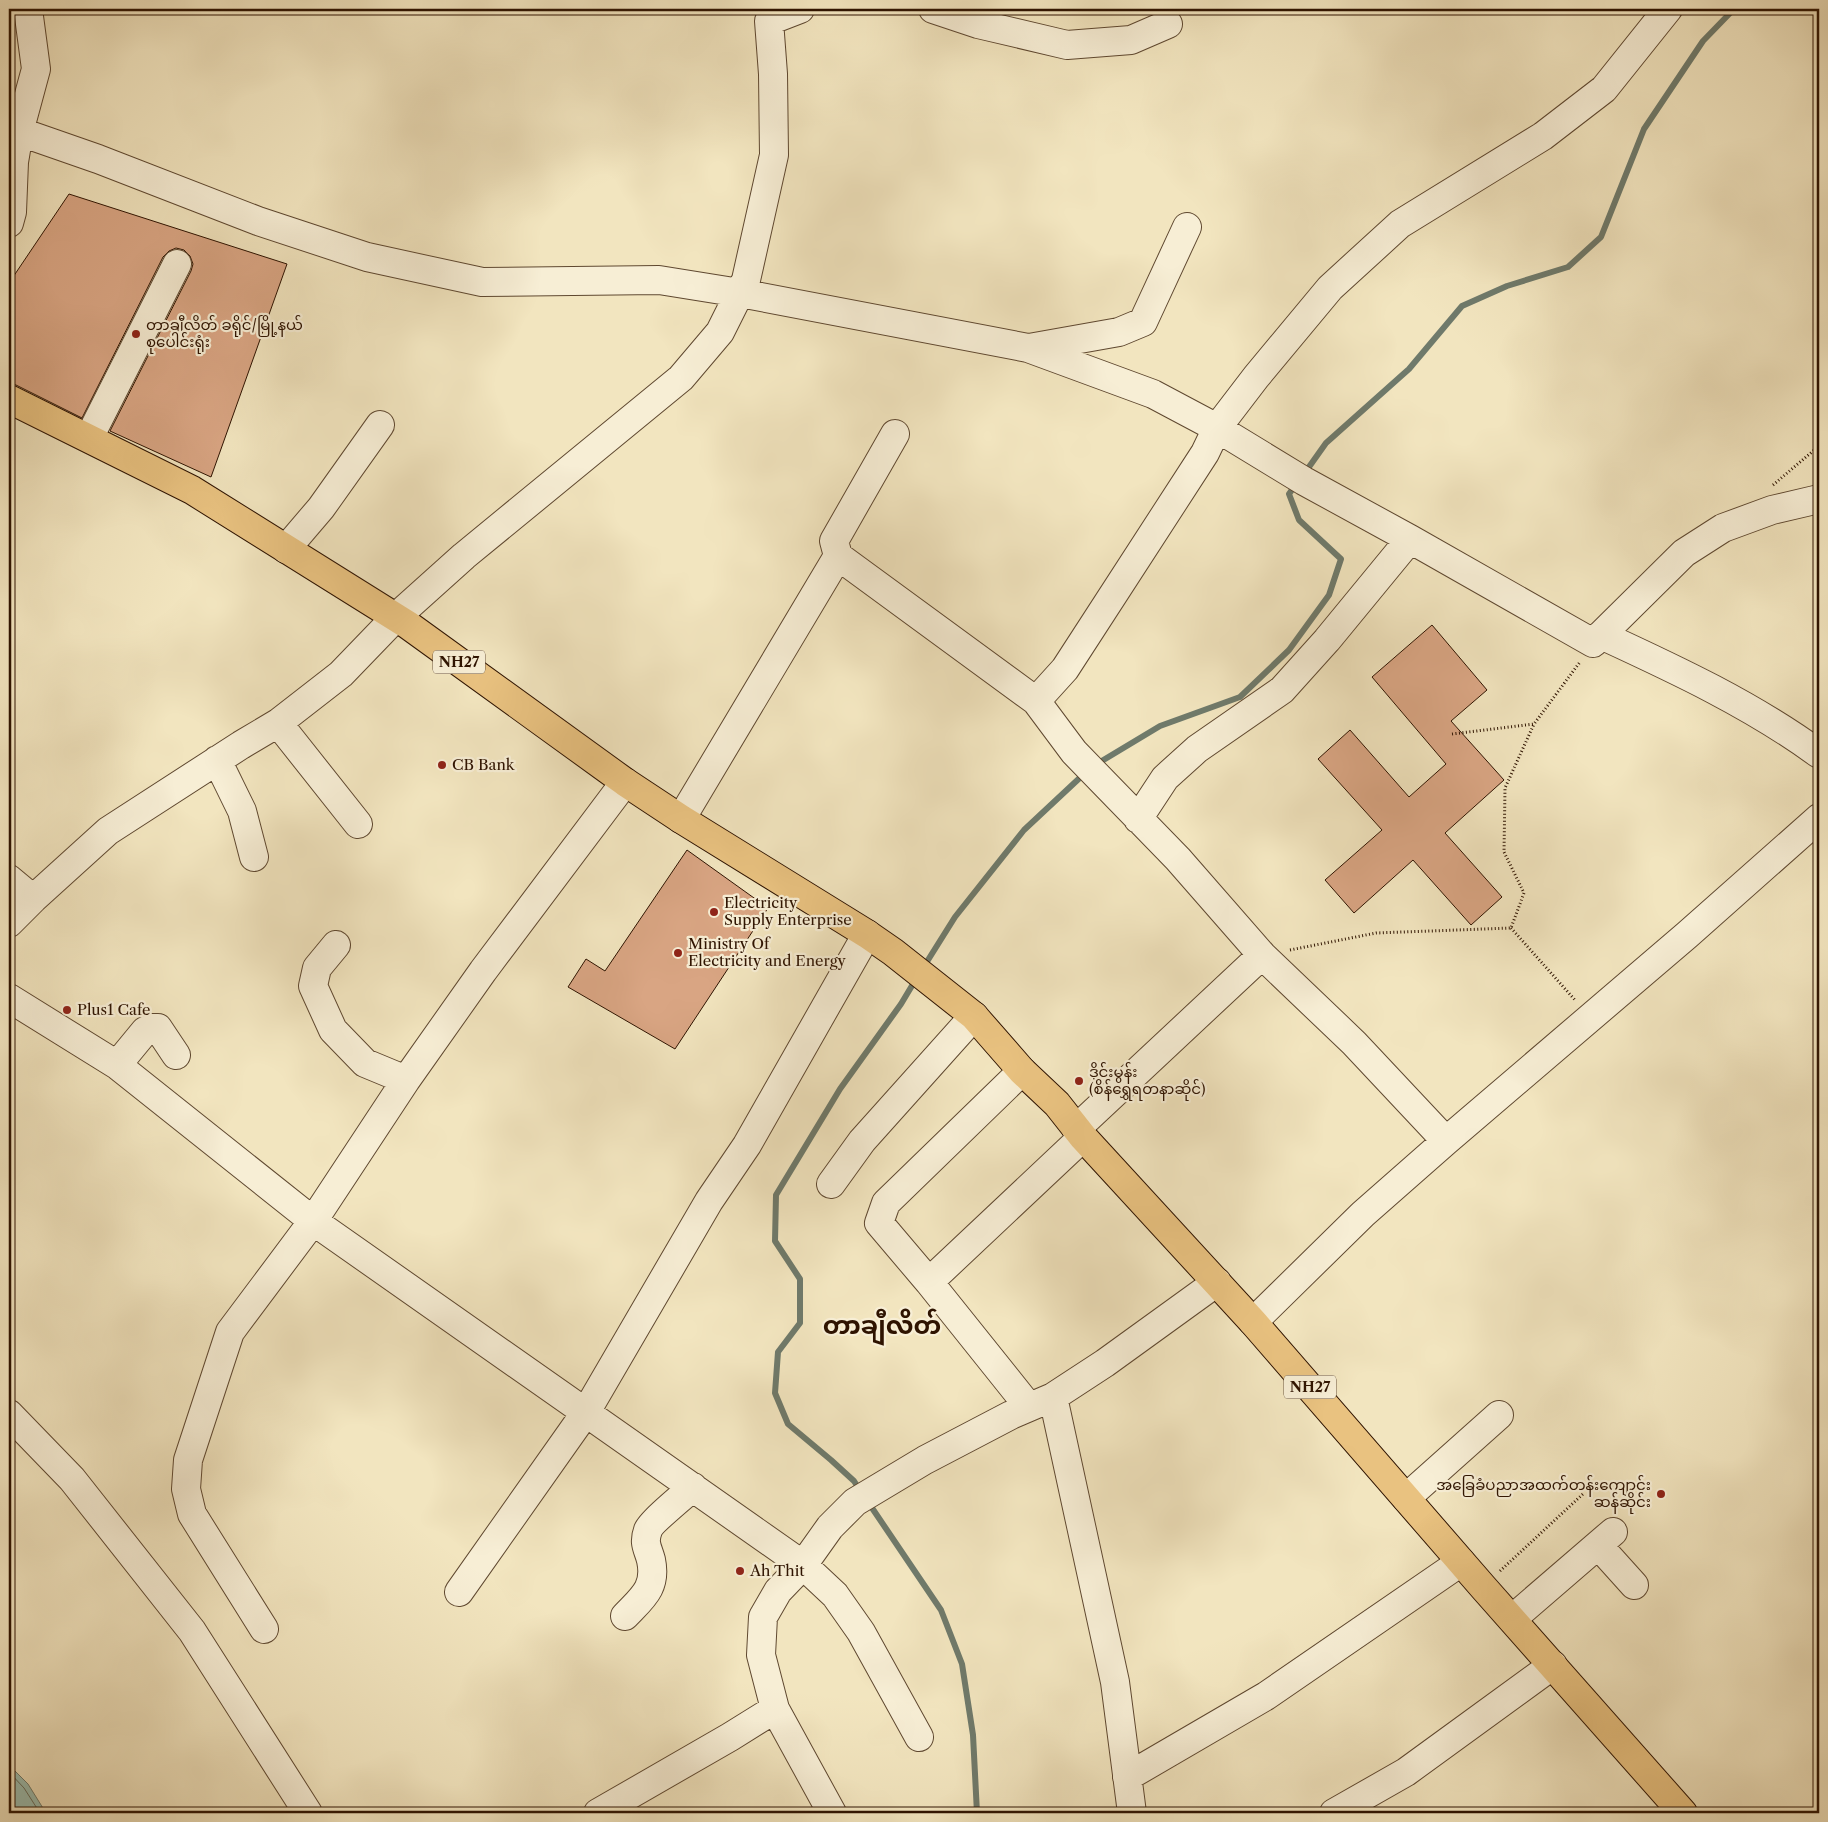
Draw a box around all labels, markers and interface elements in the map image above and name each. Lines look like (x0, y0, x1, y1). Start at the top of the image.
place label: တာချီလိတ် ခရိုင်/မြို့နယ် စုပေါင်းရုံး (146, 315, 303, 354)
marker: တာချီလိတ် ခရိုင်/မြို့နယ် စုပေါင်းရုံး (130, 328, 142, 340)
road number: NH27 (433, 650, 485, 674)
place label: CB Bank (452, 755, 516, 774)
marker: CB Bank (436, 759, 448, 771)
place label: Electricity Supply Enterprise (724, 893, 852, 929)
marker: Electricity Supply Enterprise (708, 906, 720, 918)
place label: Ministry Of Electricity and Energy (688, 934, 847, 970)
marker: Ministry Of Electricity and Energy (672, 947, 684, 959)
place label: Plus1 Cafe (77, 1000, 151, 1019)
marker: Plus1 Cafe (61, 1004, 73, 1016)
place label: ဒိုင်းမွန်း (စိန်ရွှေရတနာဆိုင်) (1089, 1062, 1206, 1101)
marker: ဒိုင်းမွန်း (စိန်ရွှေရတနာဆိုင်) (1073, 1075, 1085, 1087)
district label: တာချီလိတ် (823, 1308, 941, 1346)
road number: NH27 (1284, 1375, 1336, 1398)
place label: အခြေခံပညာအထက်တန်းကျောင်း ဆန်ဆိုင်း (1436, 1475, 1651, 1514)
marker: အခြေခံပညာအထက်တန်းကျောင်း ဆန်ဆိုင်း (1655, 1488, 1667, 1500)
place label: Ah Thit (749, 1561, 805, 1580)
marker: Ah Thit (734, 1565, 746, 1577)

